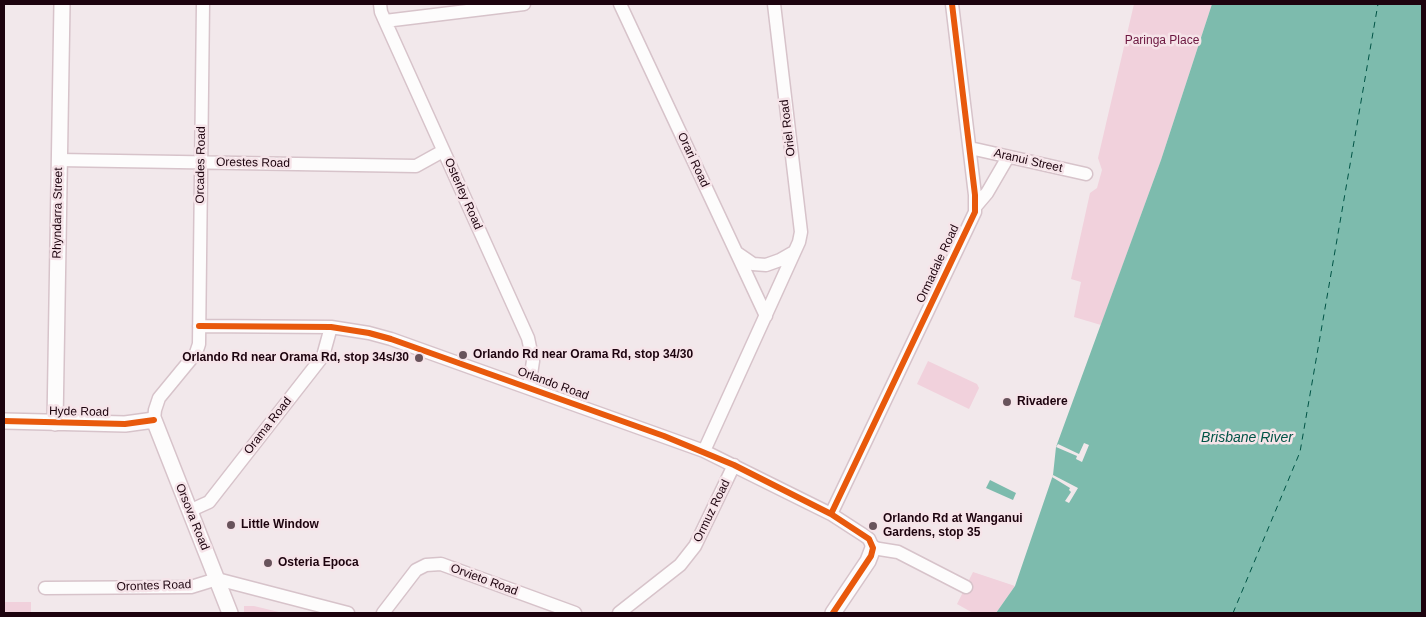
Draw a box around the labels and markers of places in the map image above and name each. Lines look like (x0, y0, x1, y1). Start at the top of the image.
place label: Orlando Rd near Orama Rd, stop 34/30 (473, 348, 693, 362)
marker: Orlando Rd near Orama Rd, stop 34/30 (457, 349, 469, 361)
place label: Orlando Rd near Orama Rd, stop 34s/30 (182, 351, 409, 365)
marker: Orlando Rd near Orama Rd, stop 34s/30 (413, 352, 425, 364)
place label: Rivadere (1017, 395, 1068, 409)
marker: Rivadere (1001, 396, 1013, 408)
place label: Orlando Rd at Wanganui Gardens, stop 35 (883, 512, 1023, 540)
place label: Little Window (241, 518, 319, 532)
marker: Little Window (225, 519, 237, 531)
marker: Orlando Rd at Wanganui Gardens, stop 35 (867, 520, 879, 532)
place label: Osteria Epoca (278, 556, 359, 570)
marker: Osteria Epoca (262, 557, 274, 569)

